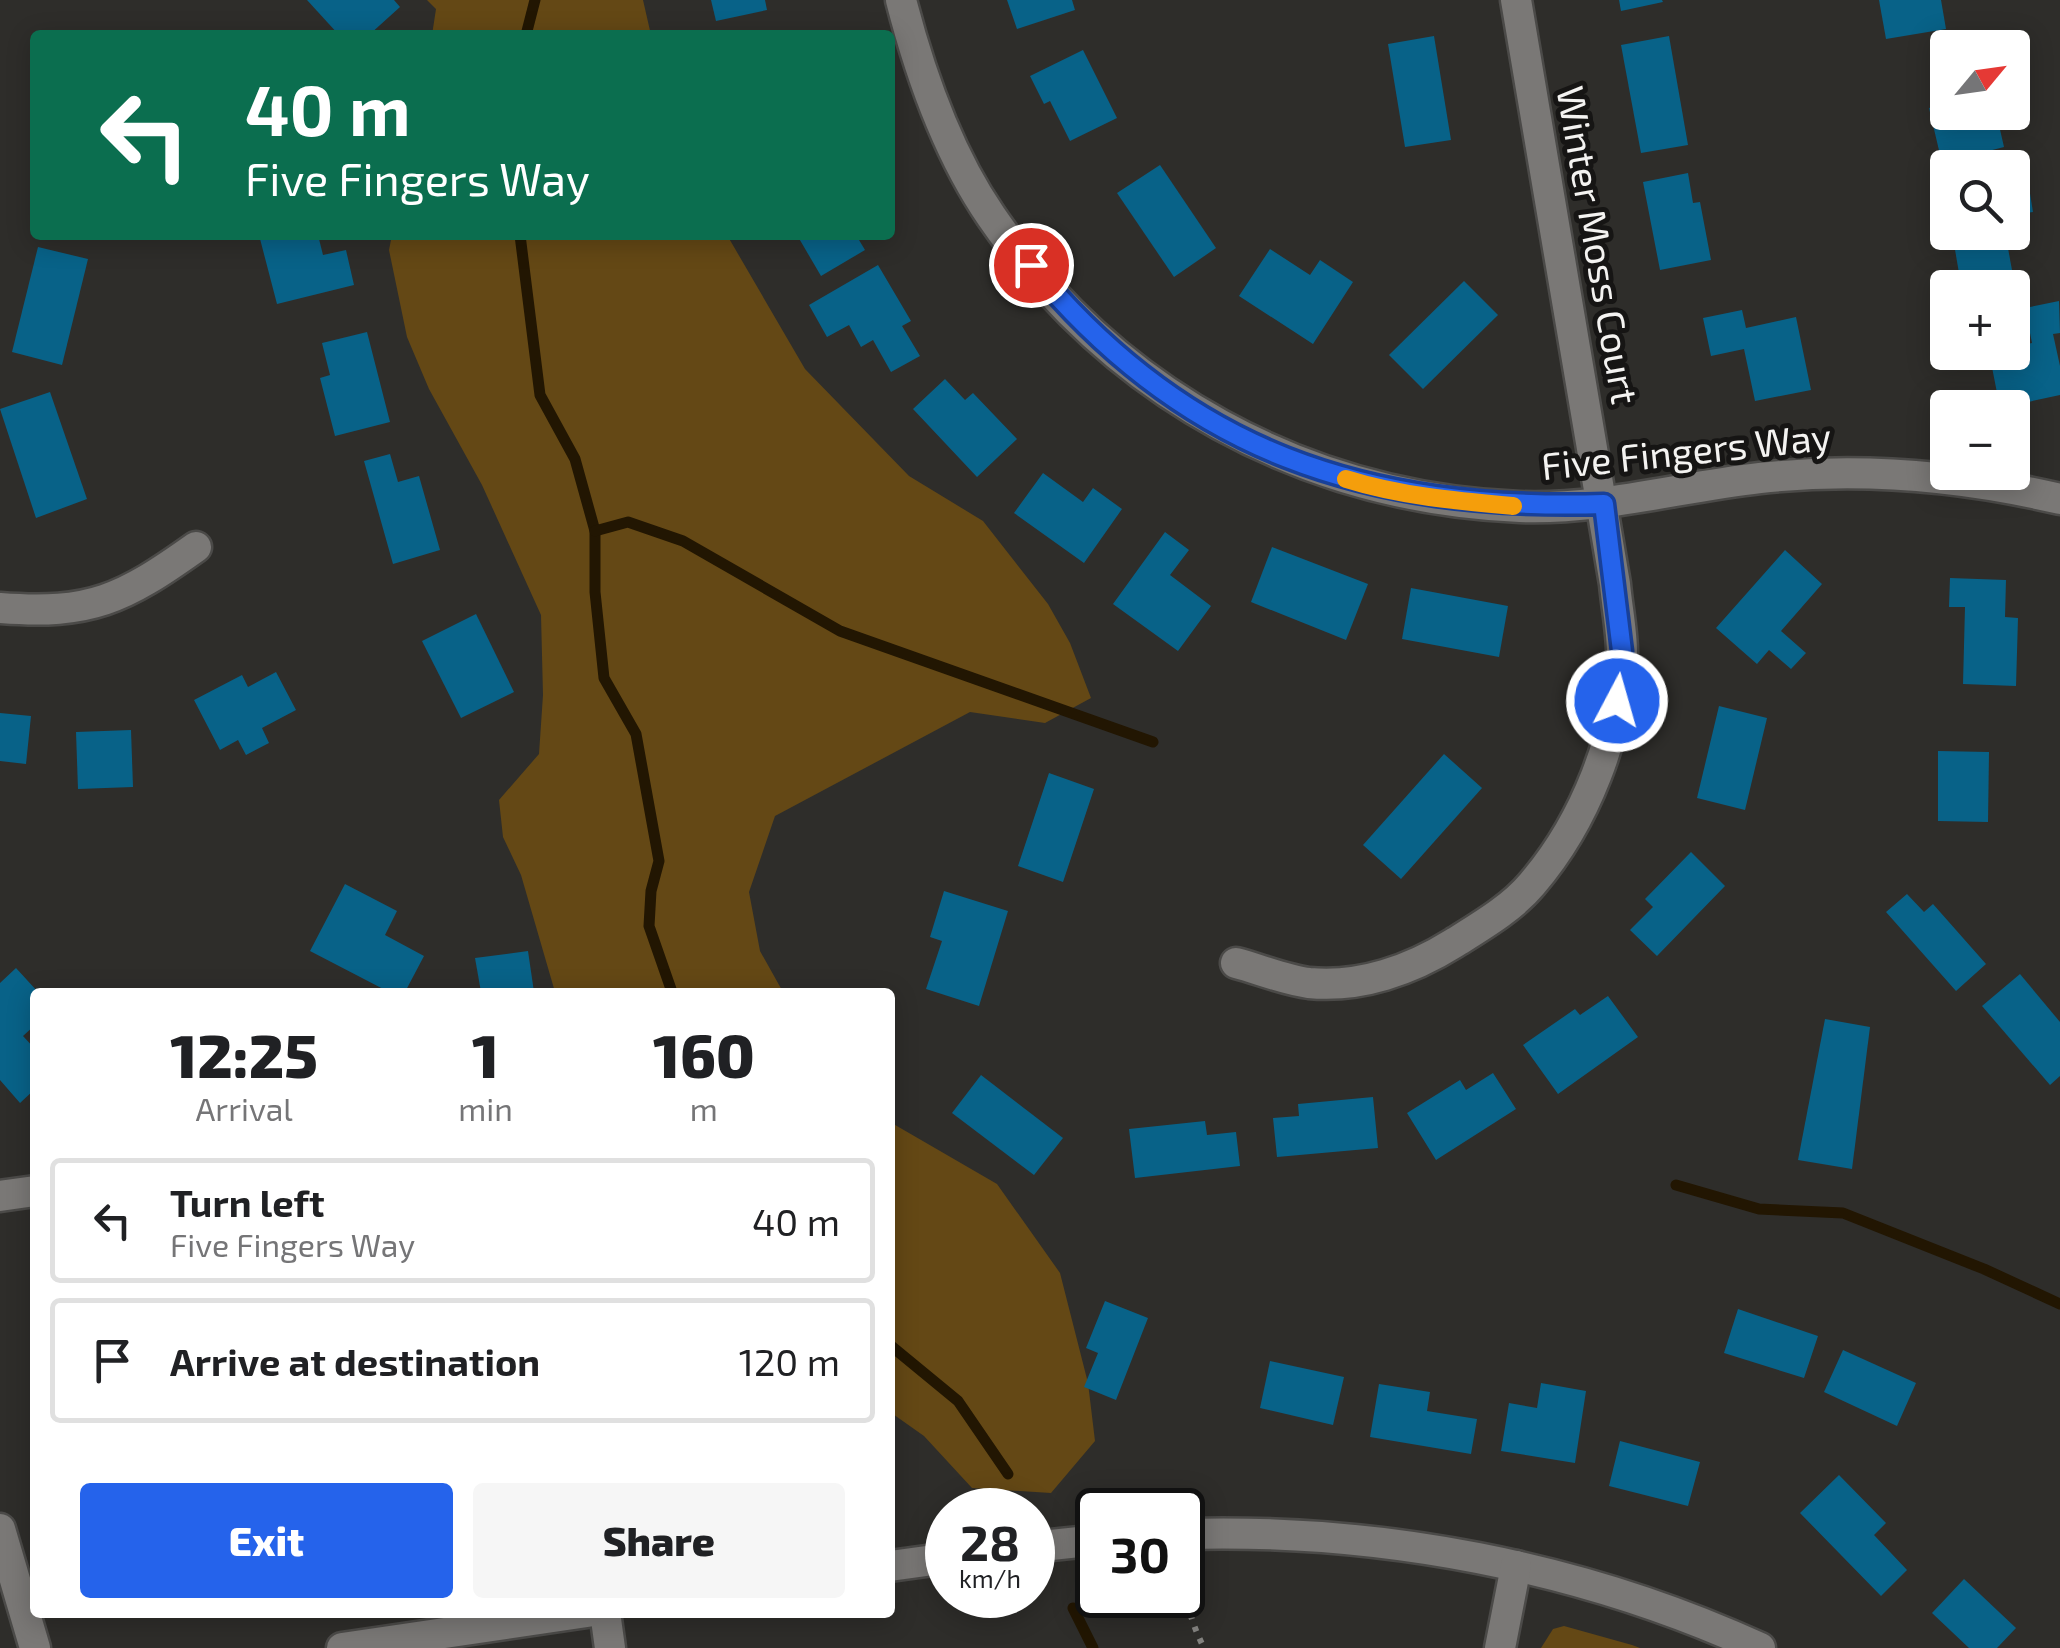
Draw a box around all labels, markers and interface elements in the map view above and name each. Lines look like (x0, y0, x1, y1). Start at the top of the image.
north arrow (1930, 30, 2030, 130)
map controls (1930, 30, 2030, 490)
text: 40 m (245, 66, 411, 150)
icon: left (80, 70, 210, 200)
street label: Winter Moss Court (1548, 82, 1650, 408)
button: search (1930, 150, 2030, 250)
text: Five Fingers Way (245, 151, 590, 205)
pin (989, 223, 1074, 308)
icon: arrive (1004, 238, 1059, 293)
button: + (1930, 270, 2030, 370)
button: − (1930, 390, 2030, 490)
street label: Five Fingers Way (1539, 412, 1833, 488)
position arrow (1565, 649, 1669, 753)
text: 12:25 (170, 1018, 318, 1090)
text: 1 (472, 1018, 499, 1090)
text: 160 (653, 1018, 755, 1090)
text: Arrival (195, 1089, 293, 1127)
text: min (458, 1089, 513, 1127)
text: m (690, 1089, 718, 1127)
text: Turn left (170, 1179, 325, 1225)
icon: left (85, 1193, 140, 1248)
text: 40 m (752, 1198, 840, 1244)
text: Five Fingers Way (170, 1225, 415, 1263)
icon: arrive (85, 1333, 140, 1388)
text: Arrive at destination (170, 1338, 540, 1384)
text: 120 m (739, 1338, 840, 1384)
button: Exit (80, 1483, 453, 1598)
button: Share (473, 1483, 845, 1598)
speed limit sign: 30 (1075, 1488, 1205, 1618)
text: 28 (960, 1511, 1020, 1571)
text: km/h (959, 1563, 1021, 1593)

